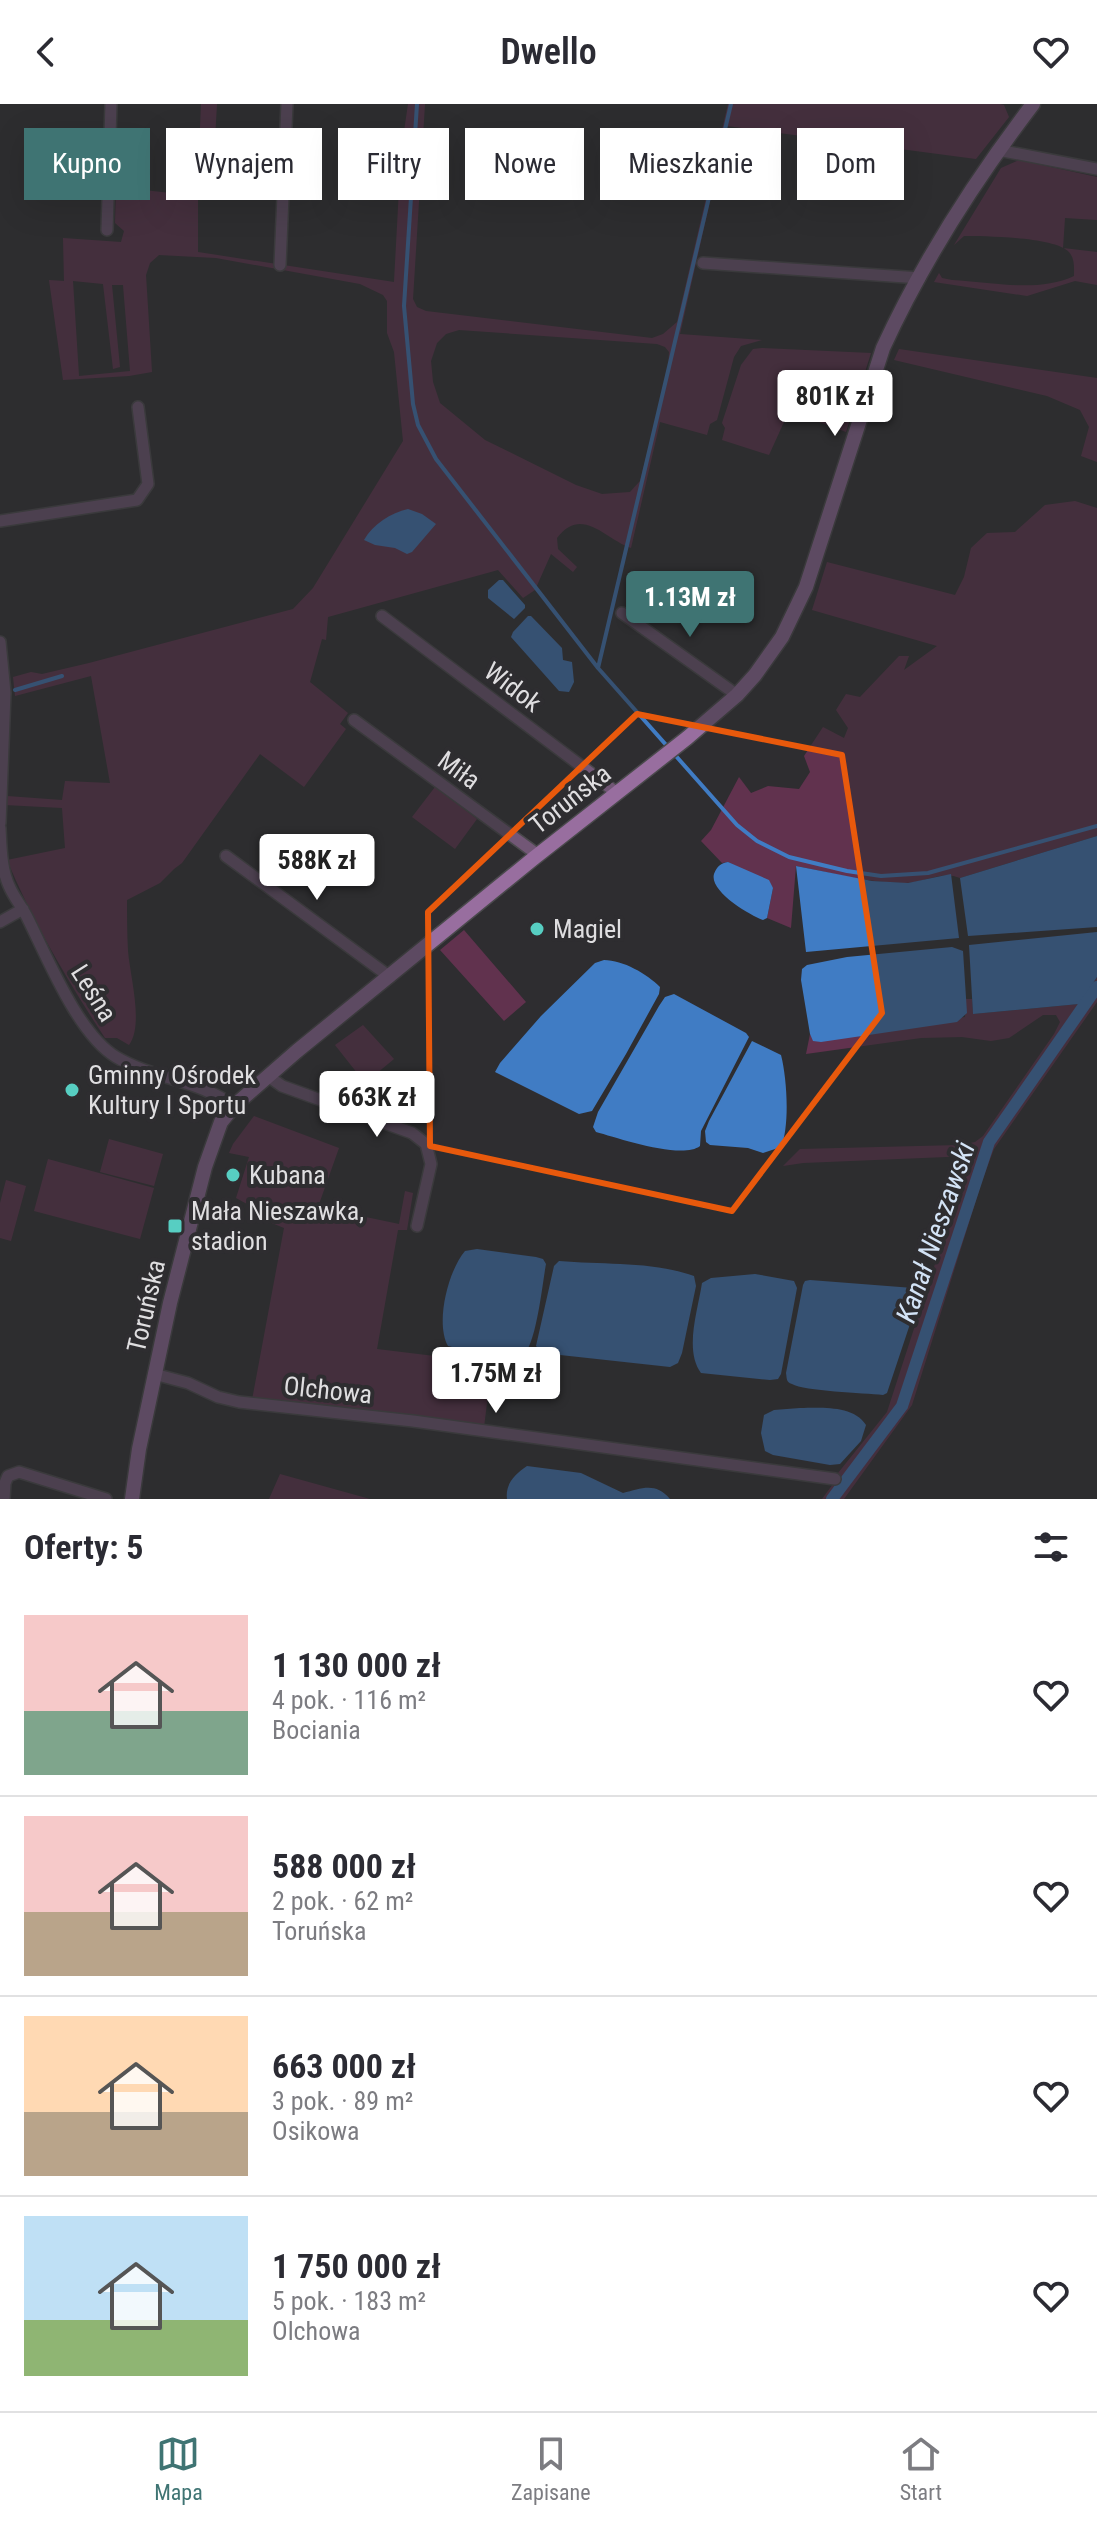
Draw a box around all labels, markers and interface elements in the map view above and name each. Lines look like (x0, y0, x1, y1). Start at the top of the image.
icon: back (24, 30, 68, 74)
icon: heart (1029, 30, 1073, 74)
text: Dwello (500, 31, 597, 73)
chip: Kupno (24, 128, 150, 200)
chip: Wynajem (166, 128, 322, 200)
chip: Filtry (338, 128, 449, 200)
chip: Nowe (465, 128, 584, 200)
chip: Mieszkanie (600, 128, 781, 200)
chip: Dom (797, 128, 904, 200)
pin: 801K zł (761, 370, 909, 438)
text: 801K zł (796, 381, 874, 411)
pin: 1.13M zł (607, 571, 773, 639)
text: 1.13M zł (644, 582, 736, 612)
street label: Widok (479, 656, 548, 718)
street label: Miła (432, 745, 486, 795)
street label: Toruńska (524, 758, 616, 840)
pin: 588K zł (243, 834, 391, 902)
text: 588K zł (278, 845, 356, 875)
place label: Magiel (553, 914, 622, 944)
marker: Magiel (528, 920, 546, 938)
street label: Leśna (65, 959, 123, 1027)
place label: Gminny Ośrodek Kultury I Sportu (88, 1060, 256, 1120)
pin: 663K zł (303, 1071, 451, 1139)
marker: Gminny Ośrodek Kultury I Sportu (63, 1081, 81, 1099)
text: 663K zł (338, 1082, 416, 1112)
water label: Kanał Nieszawski (889, 1137, 982, 1327)
place label: Kubana (249, 1160, 326, 1190)
marker: Kubana (224, 1166, 242, 1184)
place label: Mała Nieszawka, stadion (191, 1196, 364, 1256)
marker: Mała Nieszawka, stadion (166, 1217, 184, 1235)
street label: Toruńska (121, 1257, 171, 1355)
pin: 1.75M zł (413, 1347, 579, 1415)
text: 1.75M zł (450, 1358, 542, 1388)
street label: Olchowa (282, 1370, 374, 1410)
icon: filters (1029, 1525, 1073, 1569)
text: Oferty: 5 (24, 1527, 144, 1567)
text: 1 130 000 zł (272, 1645, 441, 1685)
icon: home (88, 1647, 184, 1743)
icon: heart (1029, 1673, 1073, 1717)
text: 4 pok. · 116 m² (272, 1685, 426, 1715)
text: Bociania (272, 1715, 361, 1745)
text: 588 000 zł (272, 1846, 416, 1886)
icon: home (88, 1848, 184, 1944)
icon: heart (1029, 1874, 1073, 1918)
text: 2 pok. · 62 m² (272, 1886, 413, 1916)
text: Toruńska (272, 1916, 366, 1946)
text: 663 000 zł (272, 2046, 416, 2086)
icon: home (88, 2048, 184, 2144)
icon: heart (1029, 2074, 1073, 2118)
text: 3 pok. · 89 m² (272, 2086, 413, 2116)
text: Osikowa (272, 2116, 360, 2146)
text: 1 750 000 zł (272, 2246, 441, 2286)
icon: home (88, 2248, 184, 2344)
icon: heart (1029, 2274, 1073, 2318)
text: 5 pok. · 183 m² (272, 2286, 426, 2316)
text: Olchowa (272, 2316, 361, 2346)
tab: Mapa (154, 2432, 203, 2505)
tab: Zapisane (511, 2432, 591, 2505)
tab: Start (899, 2432, 943, 2505)

